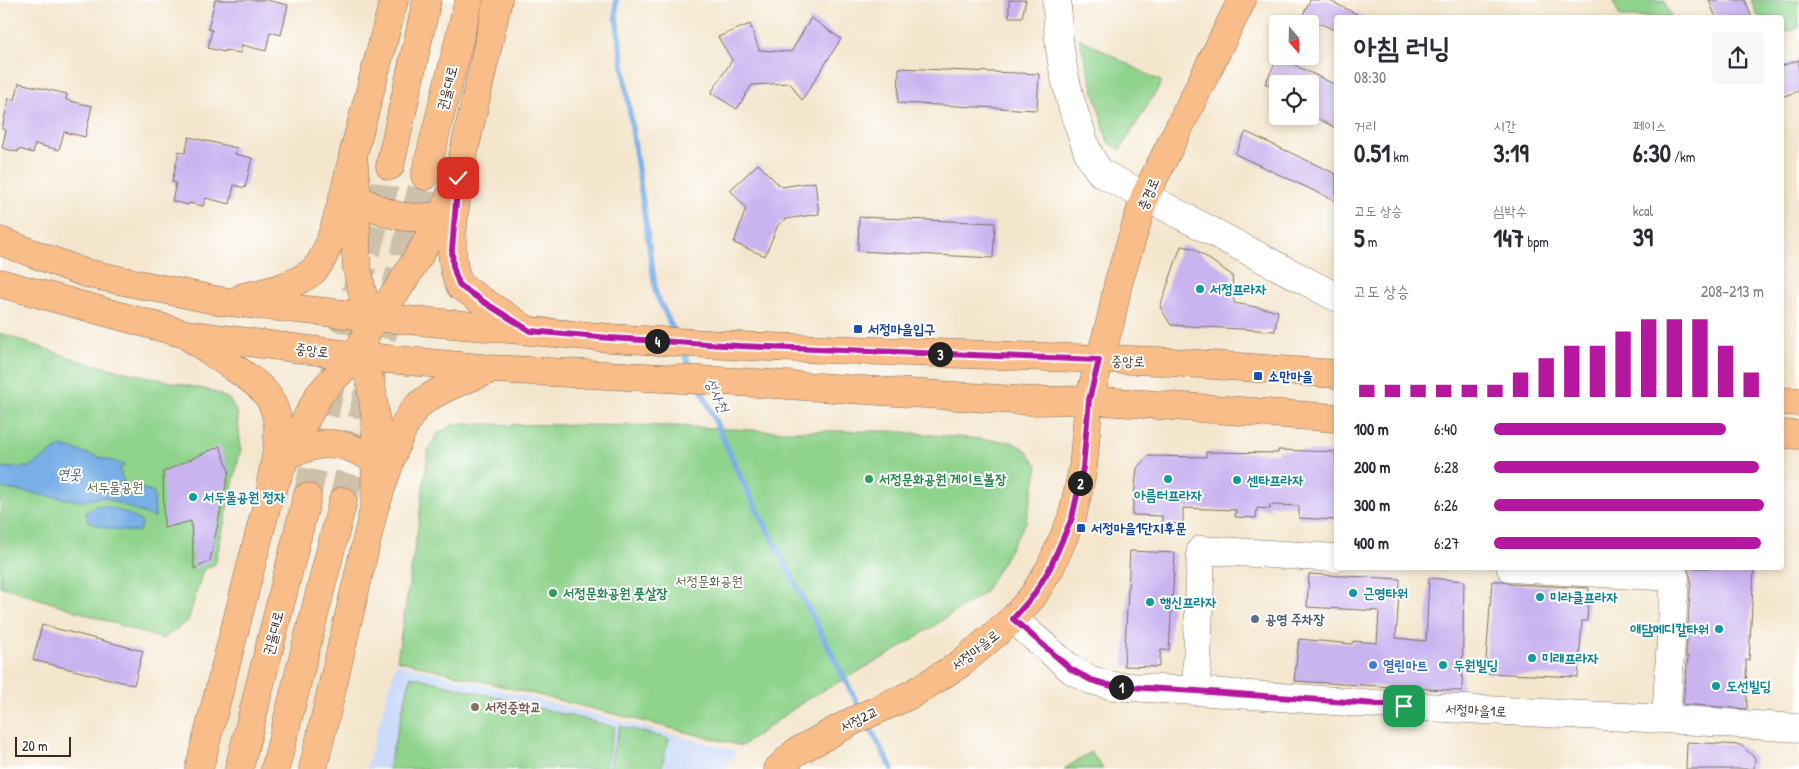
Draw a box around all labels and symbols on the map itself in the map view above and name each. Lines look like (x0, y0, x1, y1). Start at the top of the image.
north arrow (1269, 15, 1319, 65)
street label: 권율대로 (432, 64, 461, 112)
pin (437, 157, 479, 199)
street label: 충경로 (1132, 175, 1163, 213)
place label: 서정프라자 (1210, 279, 1267, 298)
marker: 서정프라자 (1194, 283, 1206, 295)
place label: 서정마을입구 (868, 319, 936, 338)
marker: 서정마을입구 (852, 323, 864, 335)
pin: 4 (644, 328, 670, 354)
street label: 중앙로 (294, 338, 330, 361)
pin: 3 (928, 342, 952, 366)
street label: 중앙로 (1111, 351, 1145, 370)
place label: 소만마을 (1268, 366, 1313, 385)
marker: 소만마을 (1252, 370, 1264, 382)
water label: 성사천 (700, 374, 735, 417)
water label: 연못 (57, 463, 82, 484)
place label: 서정문화공원 게이트볼장 (879, 469, 1007, 488)
pin: 2 (1068, 470, 1092, 496)
place label: 센타프라자 (1246, 470, 1304, 489)
marker: 서정문화공원 게이트볼장 (863, 473, 875, 485)
marker: 아름터프라자 (1162, 473, 1174, 485)
marker: 센타프라자 (1231, 474, 1243, 486)
park label: 서두물공원 (87, 477, 143, 496)
place label: 아름터프라자 (1134, 485, 1203, 504)
place label: 서두물공원 정자 (203, 487, 286, 506)
marker: 서두물공원 정자 (187, 491, 199, 503)
place label: 서정마을1단지후문 (1091, 518, 1186, 537)
marker: 서정마을1단지후문 (1075, 522, 1087, 534)
park label: 서정문화공원 (675, 571, 743, 590)
place label: 서정문화공원 풋살장 (563, 583, 668, 602)
place label: 근영타워 (1363, 583, 1408, 602)
marker: 서정문화공원 풋살장 (547, 587, 559, 599)
marker: 근영타워 (1347, 587, 1359, 599)
place label: 미라클프라자 (1550, 587, 1618, 606)
marker: 미라클프라자 (1534, 591, 1546, 603)
place label: 행신프라자 (1159, 592, 1217, 611)
marker: 행신프라자 (1144, 596, 1156, 608)
street label: 권율대로 (258, 609, 287, 657)
place label: 공영 주차장 (1265, 609, 1325, 628)
marker: 공영 주차장 (1249, 613, 1261, 625)
place label: 애담메디칼타워 (1630, 619, 1709, 638)
marker: 애담메디칼타워 (1713, 623, 1725, 635)
street label: 서정마을로 (947, 625, 1003, 674)
place label: 미래프라자 (1542, 648, 1599, 667)
marker: 미래프라자 (1526, 652, 1538, 664)
place label: 열린마트 (1383, 655, 1428, 674)
place label: 두원빌딩 (1453, 655, 1498, 674)
marker: 열린마트 (1367, 659, 1379, 671)
marker: 두원빌딩 (1437, 659, 1449, 671)
pin: 1 (1108, 674, 1134, 700)
place label: 도선빌딩 (1726, 676, 1771, 695)
marker: 도선빌딩 (1710, 680, 1722, 692)
pin (1383, 685, 1425, 727)
place label: 서정중학교 (485, 697, 541, 716)
street label: 서정마을1로 (1445, 698, 1507, 721)
marker: 서정중학교 (469, 701, 481, 713)
street label: 서정2교 (836, 701, 881, 736)
scale bar (15, 734, 71, 757)

